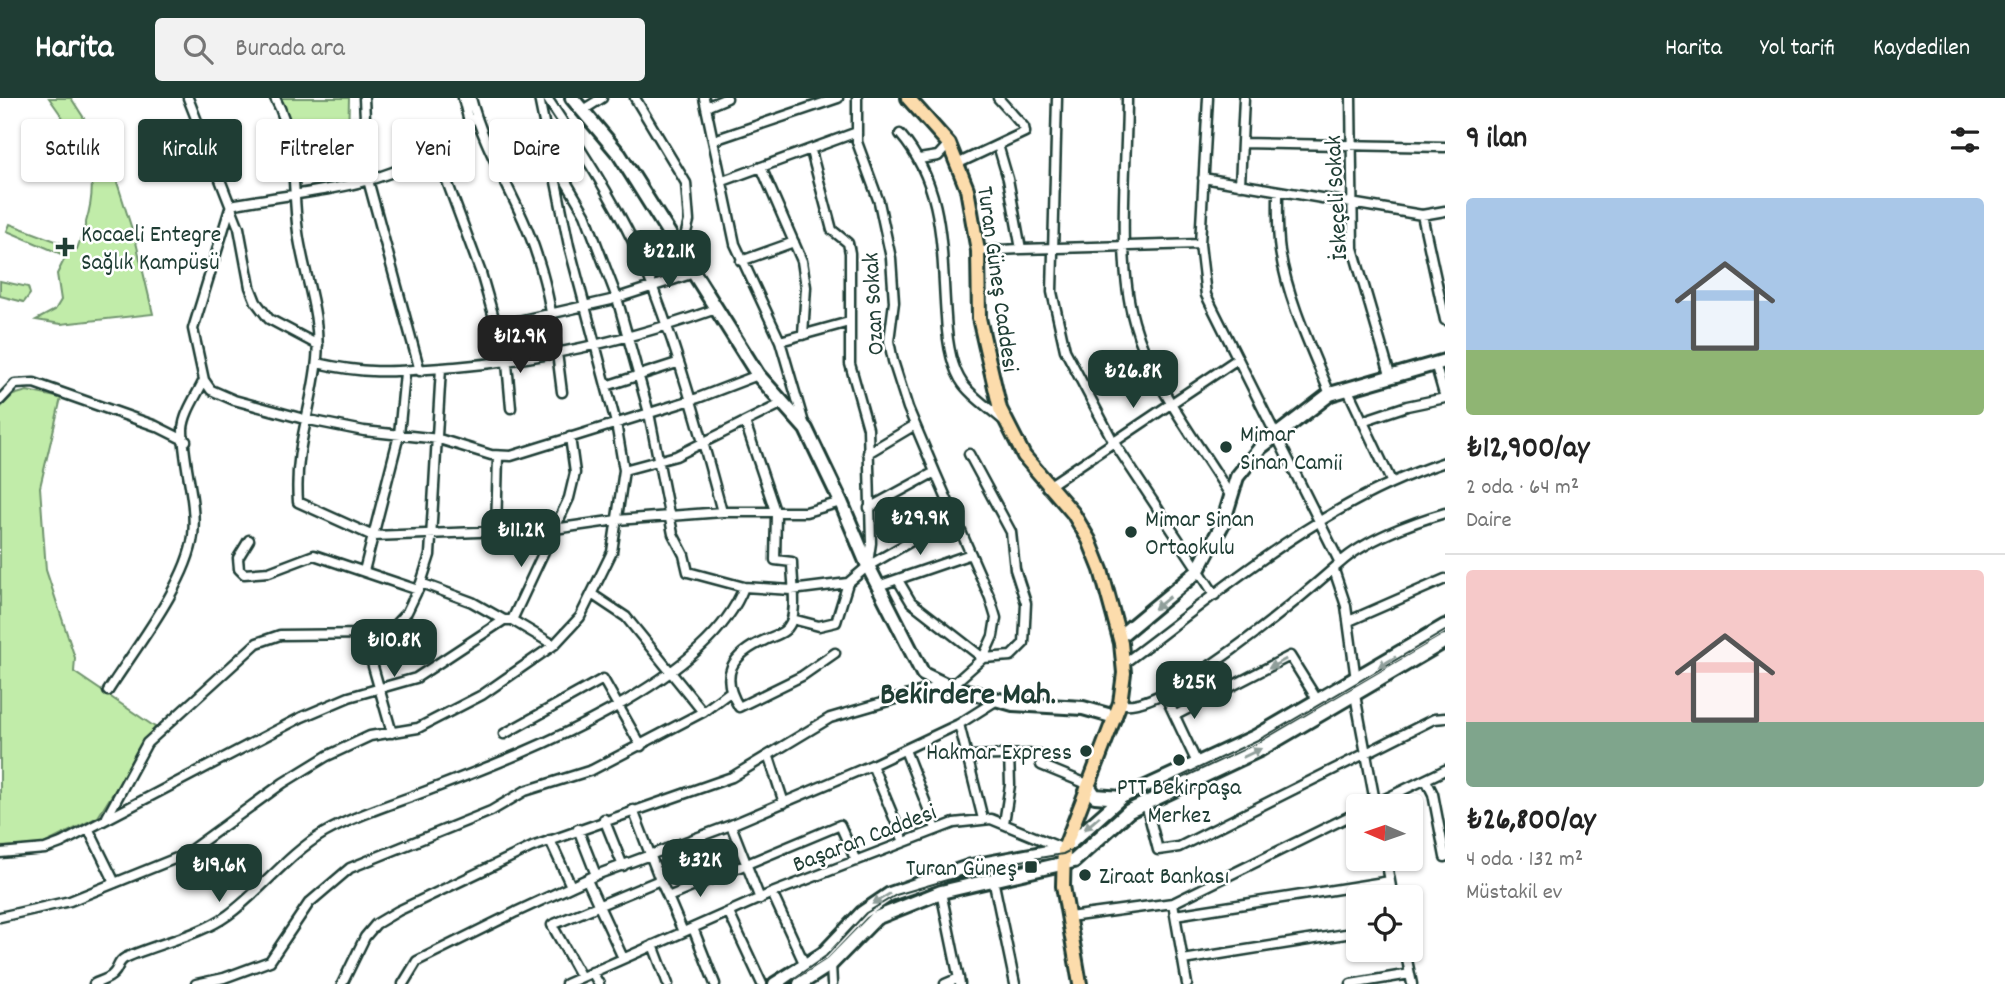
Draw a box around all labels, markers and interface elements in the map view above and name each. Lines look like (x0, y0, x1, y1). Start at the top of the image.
search box (155, 18, 645, 81)
text: Harita (35, 26, 113, 73)
icon: search (179, 30, 217, 68)
text: Burada ara (235, 31, 345, 68)
text: Harita (1665, 32, 1722, 66)
text: Yol tarifi (1760, 32, 1835, 66)
text: Kaydedilen (1873, 32, 1970, 66)
chip: Satılık (21, 119, 124, 182)
chip: Kiralık (138, 119, 242, 182)
chip: Filtreler (256, 119, 378, 182)
chip: Yeni (392, 119, 475, 182)
chip: Daire (489, 119, 584, 182)
text: 9 ilan (1466, 119, 1527, 162)
icon: filters (1946, 121, 1984, 159)
street label: İskeçeli Sokak (1318, 134, 1358, 261)
street label: Turan Güneş Caddesi (966, 184, 1026, 375)
place label: Kocaeli Entegre Sağlık Kampüsü (81, 219, 221, 281)
pin: ₺22.1K (612, 230, 726, 290)
text: ₺22.1K (643, 236, 695, 269)
marker: Kocaeli Entegre Sağlık Kampüsü (55, 237, 75, 257)
icon: home (1662, 243, 1788, 369)
street label: Ozan Sokak (855, 252, 895, 356)
pin: ₺12.9K (463, 316, 577, 375)
text: ₺12.9K (494, 321, 546, 354)
pin: ₺26.8K (1076, 350, 1190, 410)
text: ₺26.8K (1104, 356, 1162, 389)
place label: Mimar Sinan Camii (1240, 419, 1342, 481)
text: ₺12,900/ay (1466, 429, 1589, 472)
marker: Mimar Sinan Camii (1218, 439, 1234, 455)
text: 2 oda · 64 m² (1466, 472, 1579, 505)
pin: ₺29.9K (863, 498, 977, 557)
text: ₺29.9K (891, 503, 949, 536)
place label: Mimar Sinan Ortaokulu (1145, 504, 1254, 566)
text: Daire (1466, 505, 1512, 538)
pin: ₺11.2K (464, 510, 578, 569)
text: ₺11.2K (497, 515, 545, 548)
marker: Mimar Sinan Ortaokulu (1123, 524, 1139, 540)
one-way arrow (1153, 596, 1171, 611)
icon: home (1662, 615, 1788, 741)
pin: ₺10.8K (337, 620, 451, 679)
text: ₺10.8K (367, 625, 421, 658)
one-way arrow (1377, 655, 1396, 668)
one-way arrow (1267, 658, 1287, 670)
pin: ₺25K (1153, 662, 1235, 721)
text: ₺25K (1172, 667, 1216, 700)
district label: Bekirdere Mah. (880, 674, 1056, 720)
place label: Hakmar Express (926, 737, 1072, 771)
marker: Hakmar Express (1078, 743, 1094, 759)
one-way arrow (1242, 748, 1262, 759)
marker: PTT Bekirpaşa Merkez (1171, 752, 1187, 768)
place label: PTT Bekirpaşa Merkez (1117, 772, 1242, 834)
north arrow (1346, 794, 1423, 872)
map controls (1346, 794, 1423, 962)
street label: Başaran Caddesi (788, 797, 942, 883)
text: ₺26,800/ay (1466, 801, 1596, 844)
one-way arrow (1084, 815, 1101, 830)
pin: ₺32K (659, 840, 741, 899)
pin: ₺19.6K (162, 844, 276, 904)
text: 4 oda · 132 m² (1466, 844, 1583, 877)
text: ₺32K (678, 845, 722, 878)
text: ₺19.6K (192, 850, 246, 883)
place label: Turan Güneş (906, 853, 1017, 887)
marker: Turan Güneş (1023, 859, 1039, 875)
place label: Ziraat Bankası (1099, 861, 1229, 895)
marker: Ziraat Bankası (1077, 867, 1093, 883)
text: Müstakil ev (1466, 877, 1562, 910)
button: locate (1346, 885, 1423, 962)
one-way arrow (871, 893, 890, 906)

